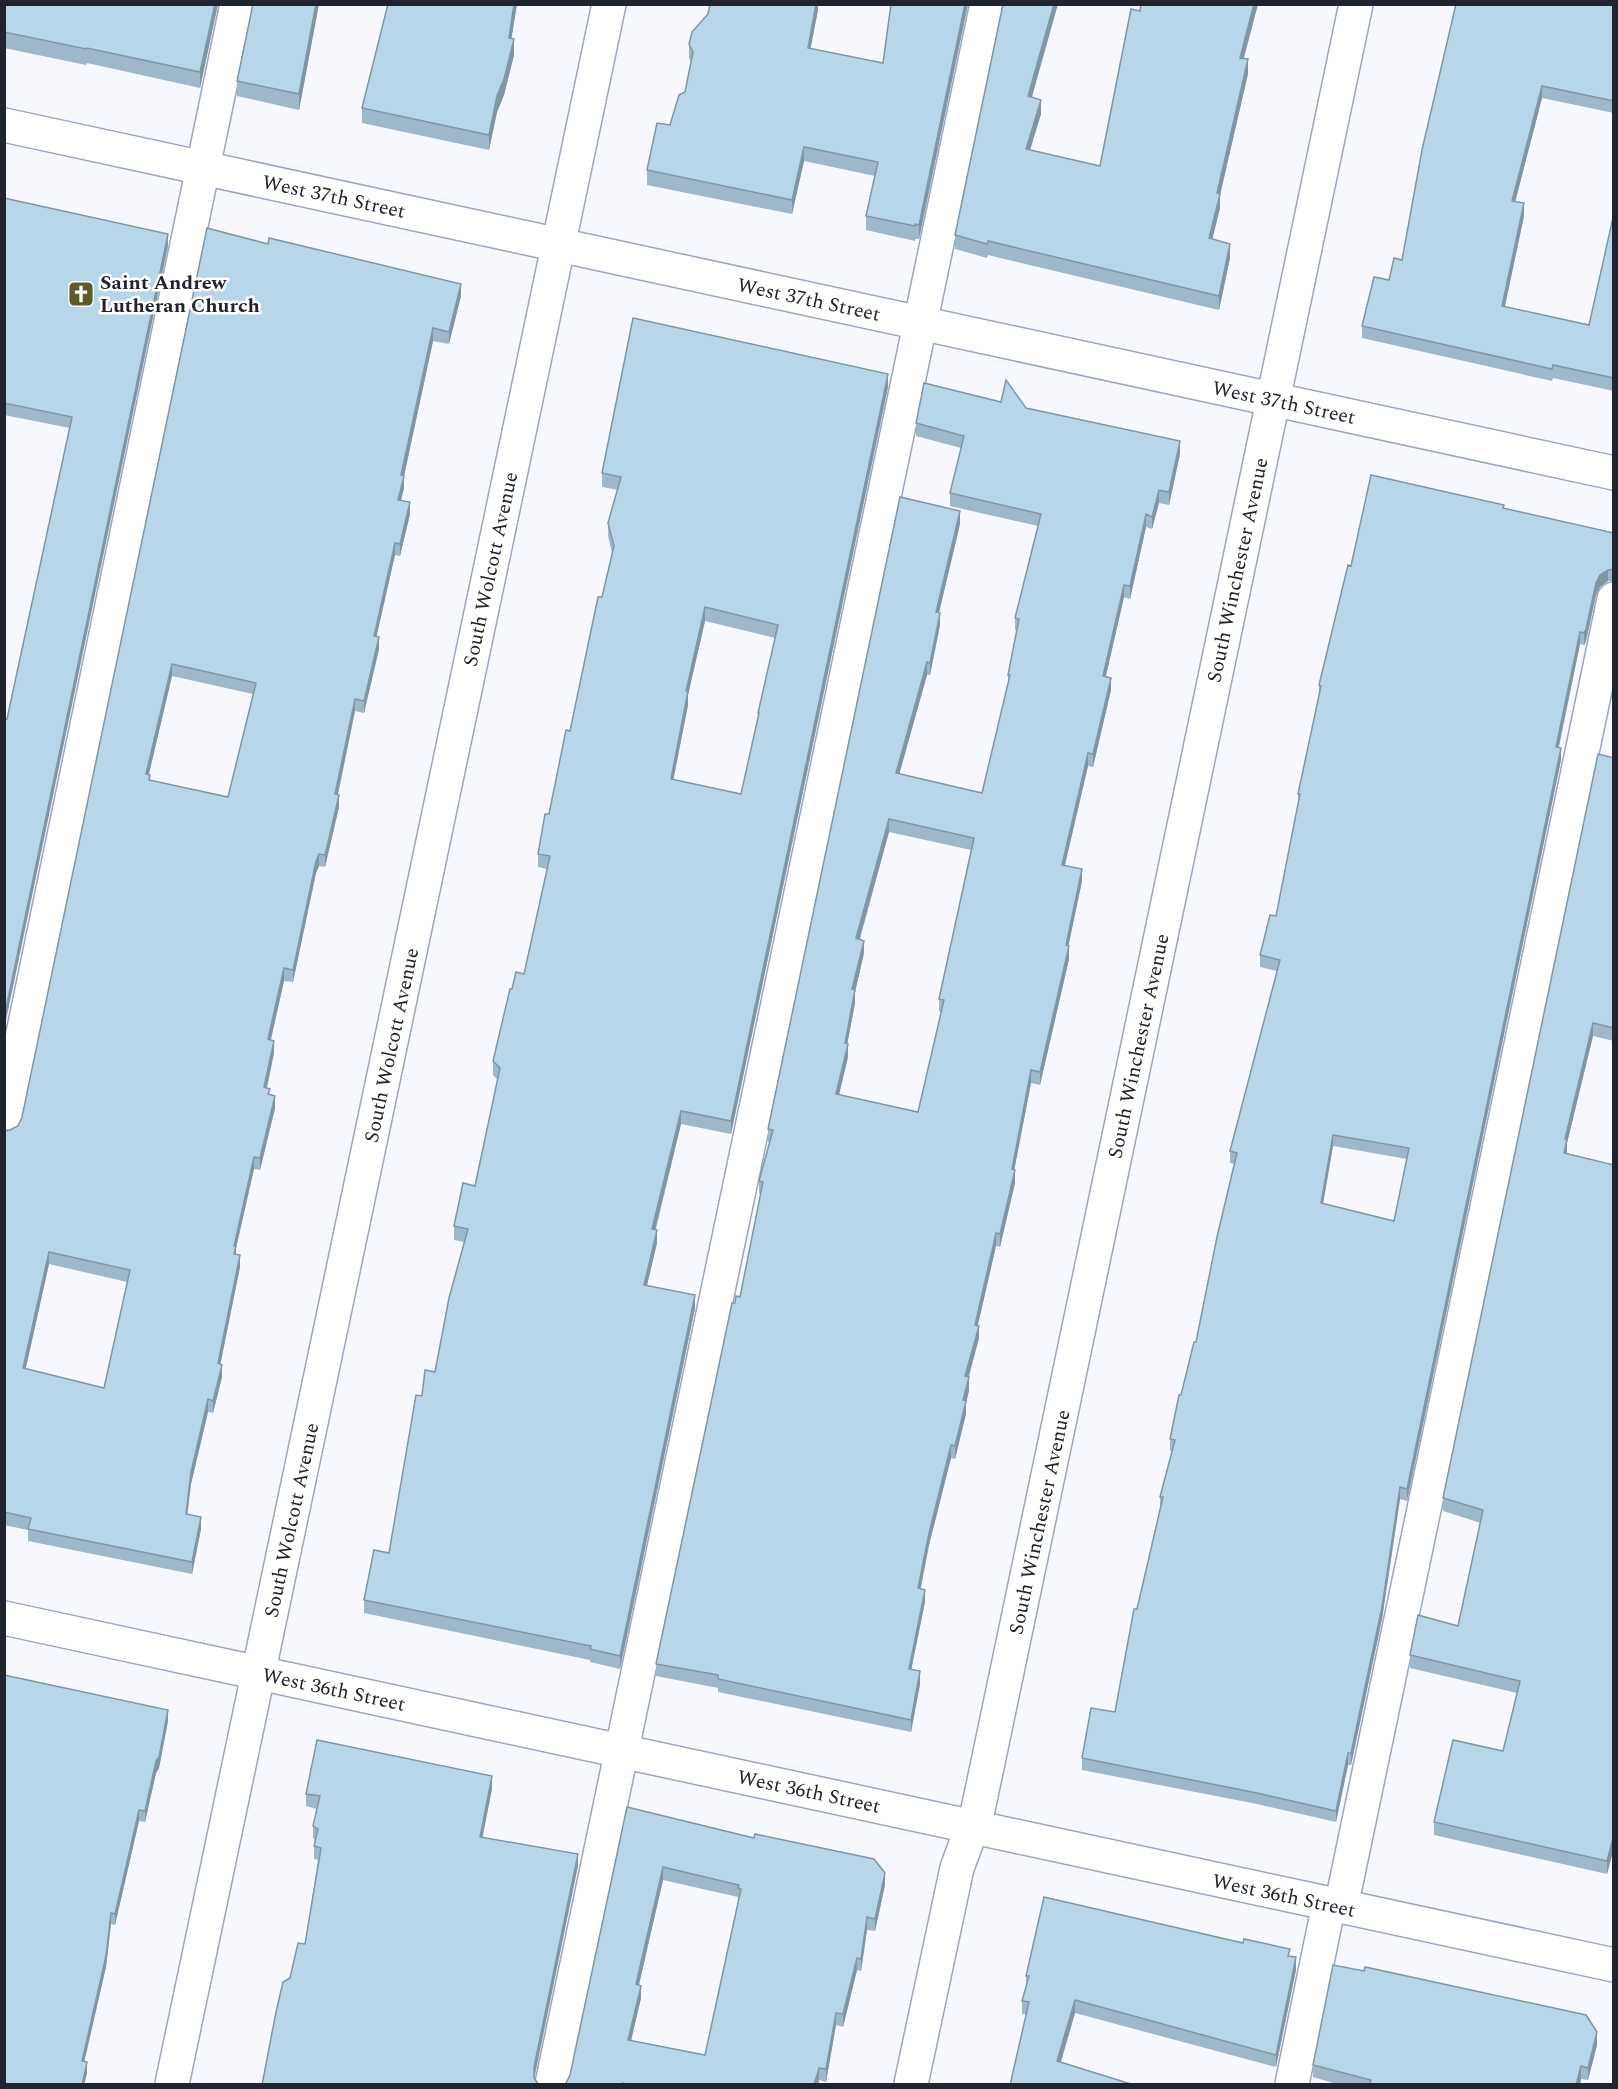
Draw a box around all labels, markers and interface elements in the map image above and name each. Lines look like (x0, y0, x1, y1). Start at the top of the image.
street label: West 37th Street (259, 167, 408, 227)
place label: Saint Andrew Lutheran Church (100, 268, 260, 321)
street label: West 37th Street (734, 270, 883, 330)
church icon: Saint Andrew Lutheran Church (66, 279, 96, 309)
street label: West 37th Street (1209, 373, 1358, 433)
street label: South Winchester Avenue (1199, 455, 1276, 685)
street label: South Wolcott Avenue (456, 469, 526, 669)
street label: South Winchester Avenue (1100, 931, 1177, 1161)
street label: South Wolcott Avenue (357, 945, 427, 1145)
street label: South Winchester Avenue (1001, 1407, 1078, 1637)
street label: South Wolcott Avenue (257, 1420, 327, 1620)
street label: West 36th Street (259, 1660, 408, 1720)
street label: West 36th Street (734, 1762, 883, 1822)
street label: West 36th Street (1209, 1866, 1358, 1926)

